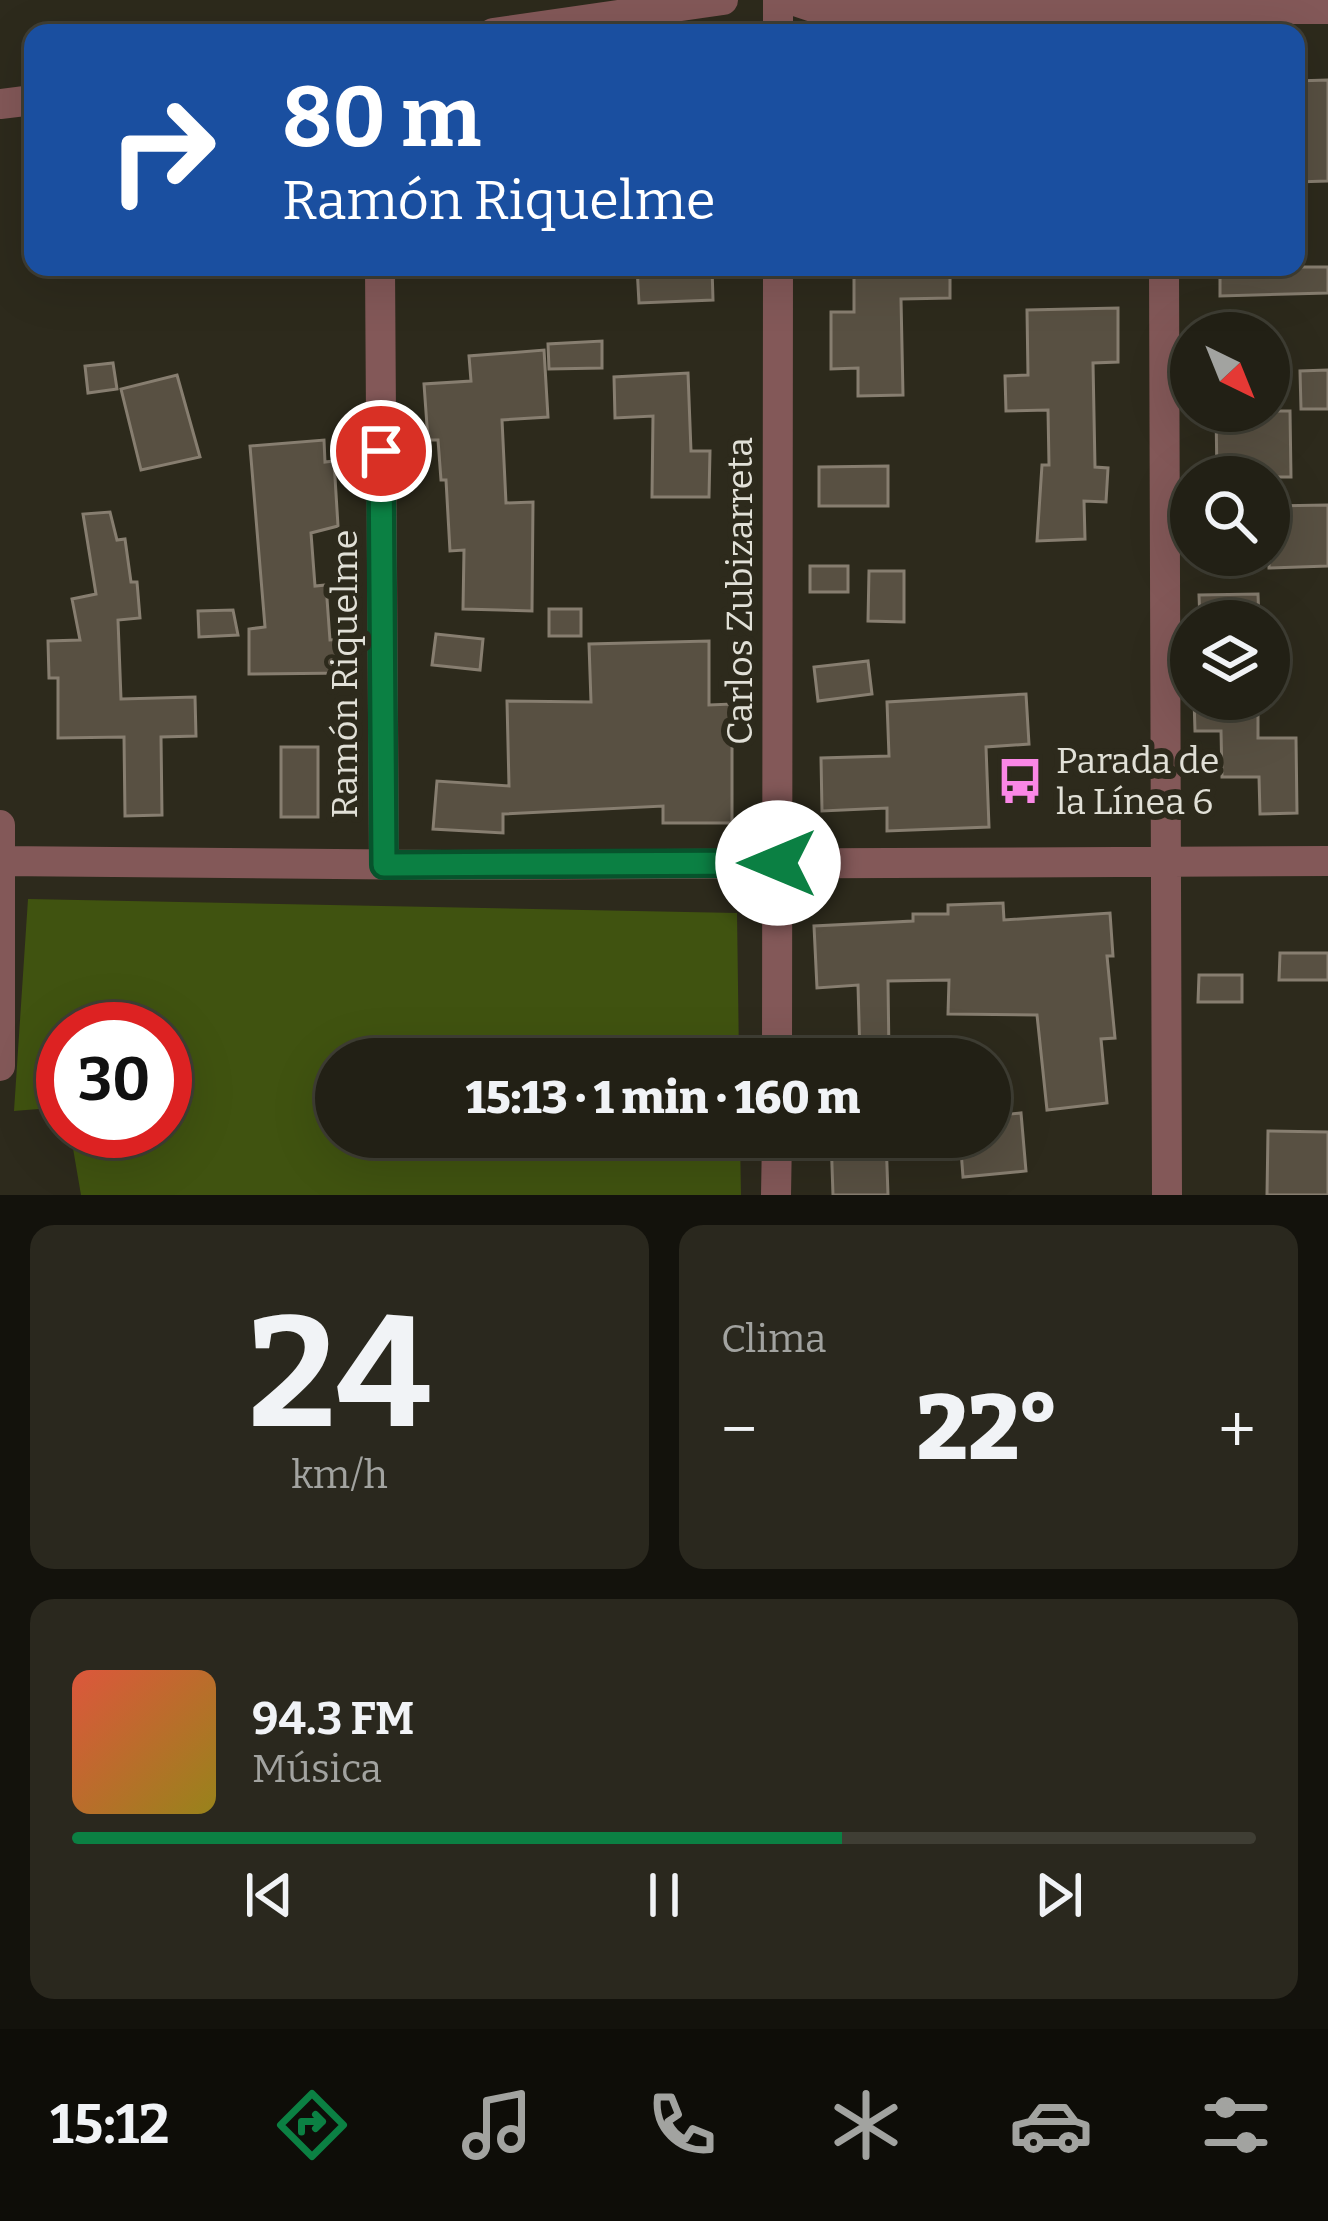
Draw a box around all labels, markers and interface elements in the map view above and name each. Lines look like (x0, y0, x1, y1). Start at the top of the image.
text: 80 m (282, 67, 481, 168)
icon: right (84, 72, 240, 228)
text: Ramón Riquelme (282, 169, 715, 233)
north arrow (1170, 312, 1290, 432)
map controls (1170, 312, 1290, 720)
pin (330, 400, 432, 502)
icon: arrive (348, 418, 414, 484)
street label: Carlos Zubizarreta (718, 437, 762, 745)
button: search (1170, 456, 1290, 576)
street label: Ramón Riquelme (323, 530, 367, 818)
button: layers (1170, 600, 1290, 720)
place label: Parada de la Línea 6 (1056, 739, 1220, 824)
bus stop icon: Parada de la Línea 6 (995, 756, 1045, 806)
position arrow (715, 800, 841, 926)
speed limit sign: 30 (36, 1002, 192, 1158)
text: 15:13 · 1 min · 160 m (466, 1071, 860, 1125)
text: 24 (248, 1280, 431, 1467)
text: Clima (721, 1316, 826, 1362)
text: 22° (917, 1375, 1059, 1483)
text: − (721, 1390, 757, 1469)
text: + (1218, 1390, 1256, 1469)
text: km/h (291, 1452, 388, 1498)
text: 94.3 FM (252, 1692, 414, 1746)
text: Música (252, 1746, 382, 1792)
icon: previous (236, 1862, 302, 1928)
icon: pause (631, 1862, 697, 1928)
icon: next (1026, 1862, 1092, 1928)
icon: directions (270, 2083, 354, 2167)
icon: music (455, 2083, 539, 2167)
icon: phone (640, 2083, 724, 2167)
icon: climate (824, 2083, 908, 2167)
icon: car (1009, 2083, 1093, 2167)
icon: filters (1194, 2083, 1278, 2167)
text: 15:12 (50, 2093, 170, 2157)

